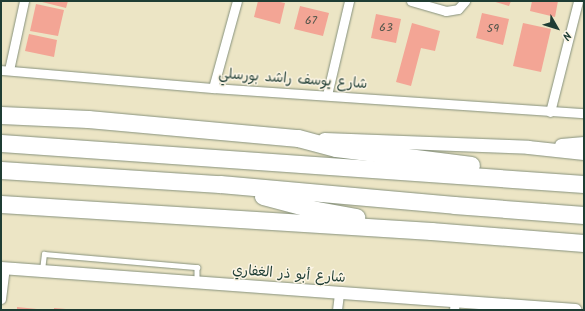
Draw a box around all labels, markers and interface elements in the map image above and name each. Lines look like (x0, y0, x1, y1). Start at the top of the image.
north arrow (537, 8, 577, 48)
house number: 67 (305, 14, 317, 28)
house number: 63 (379, 21, 393, 35)
house number: 59 (487, 22, 499, 36)
text: N (557, 27, 576, 44)
street label: شارع يوسف راشد بورسلي (218, 65, 368, 93)
street label: شارع أبو ذر الغفاري (232, 262, 346, 286)

